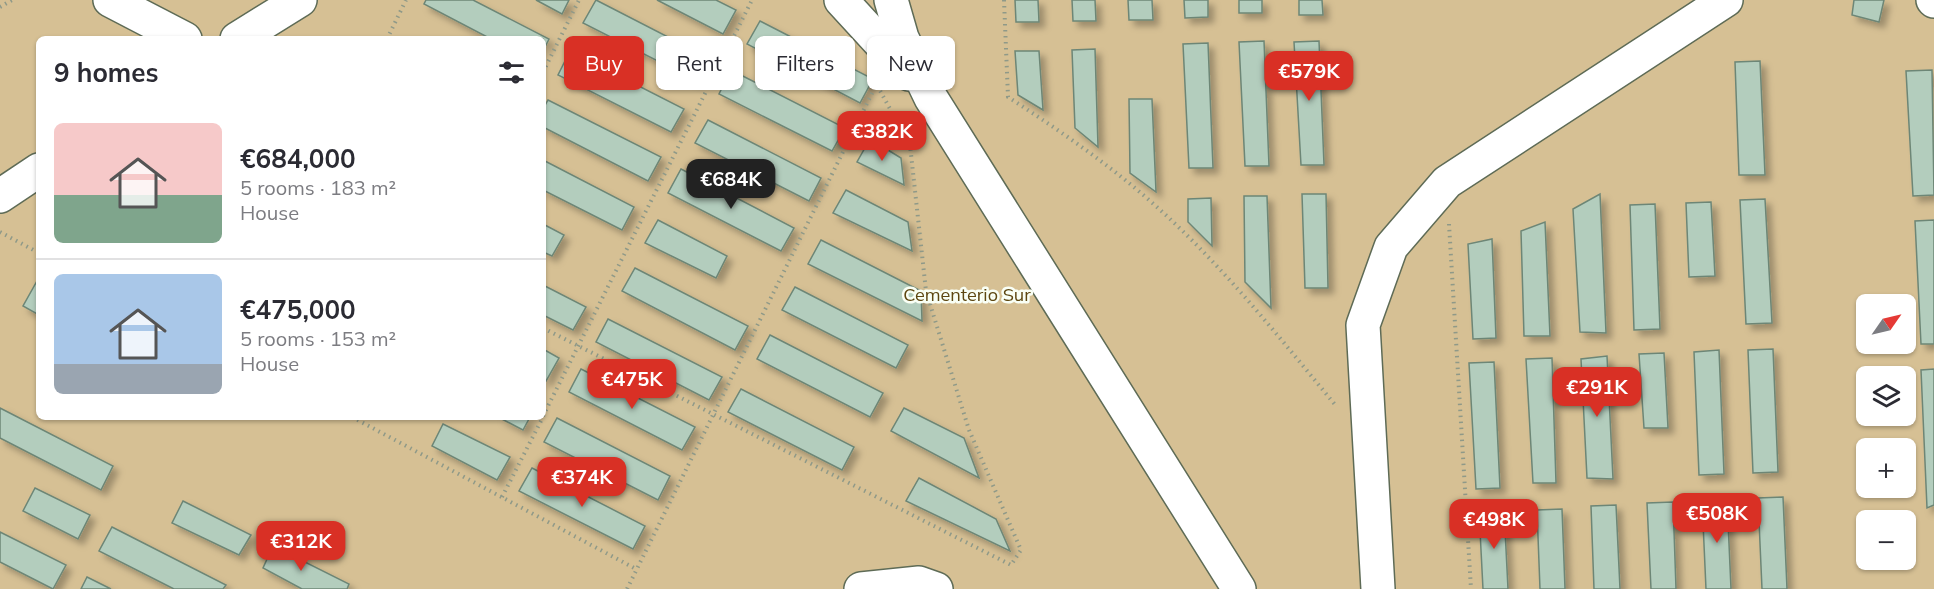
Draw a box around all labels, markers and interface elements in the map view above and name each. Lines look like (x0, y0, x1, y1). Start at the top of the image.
chip: Buy (564, 36, 644, 90)
chip: Rent (656, 36, 743, 90)
chip: Filters (755, 36, 855, 90)
chip: New (867, 36, 955, 90)
pin: €579K (1267, 51, 1351, 102)
text: 9 homes (54, 56, 158, 89)
icon: filters (495, 56, 528, 89)
text: €579K (1278, 58, 1340, 83)
pin: €382K (840, 111, 924, 162)
text: €382K (851, 118, 913, 143)
text: €684,000 (240, 142, 356, 175)
icon: home (102, 147, 174, 219)
pin: €684K (689, 159, 773, 210)
text: €684K (700, 166, 762, 191)
text: 5 rooms · 183 m² (240, 175, 396, 200)
text: House (240, 200, 299, 225)
park label: Cementerio Sur (903, 283, 1031, 306)
text: €475,000 (240, 293, 356, 326)
north arrow (1856, 294, 1916, 354)
map controls (1856, 294, 1916, 570)
icon: home (102, 298, 174, 370)
text: 5 rooms · 153 m² (240, 326, 396, 351)
text: House (240, 351, 299, 376)
pin: €475K (590, 359, 674, 410)
text: €475K (601, 366, 663, 391)
button: layers (1856, 366, 1916, 426)
pin: €291K (1555, 367, 1639, 418)
text: €291K (1566, 374, 1628, 399)
button: + (1856, 438, 1916, 498)
pin: €374K (540, 457, 624, 508)
text: €374K (551, 464, 613, 489)
pin: €508K (1675, 493, 1759, 544)
pin: €498K (1452, 499, 1536, 550)
text: €508K (1686, 500, 1748, 525)
text: €498K (1463, 506, 1525, 531)
button: − (1856, 510, 1916, 570)
pin: €312K (259, 521, 343, 572)
text: €312K (270, 528, 332, 553)

